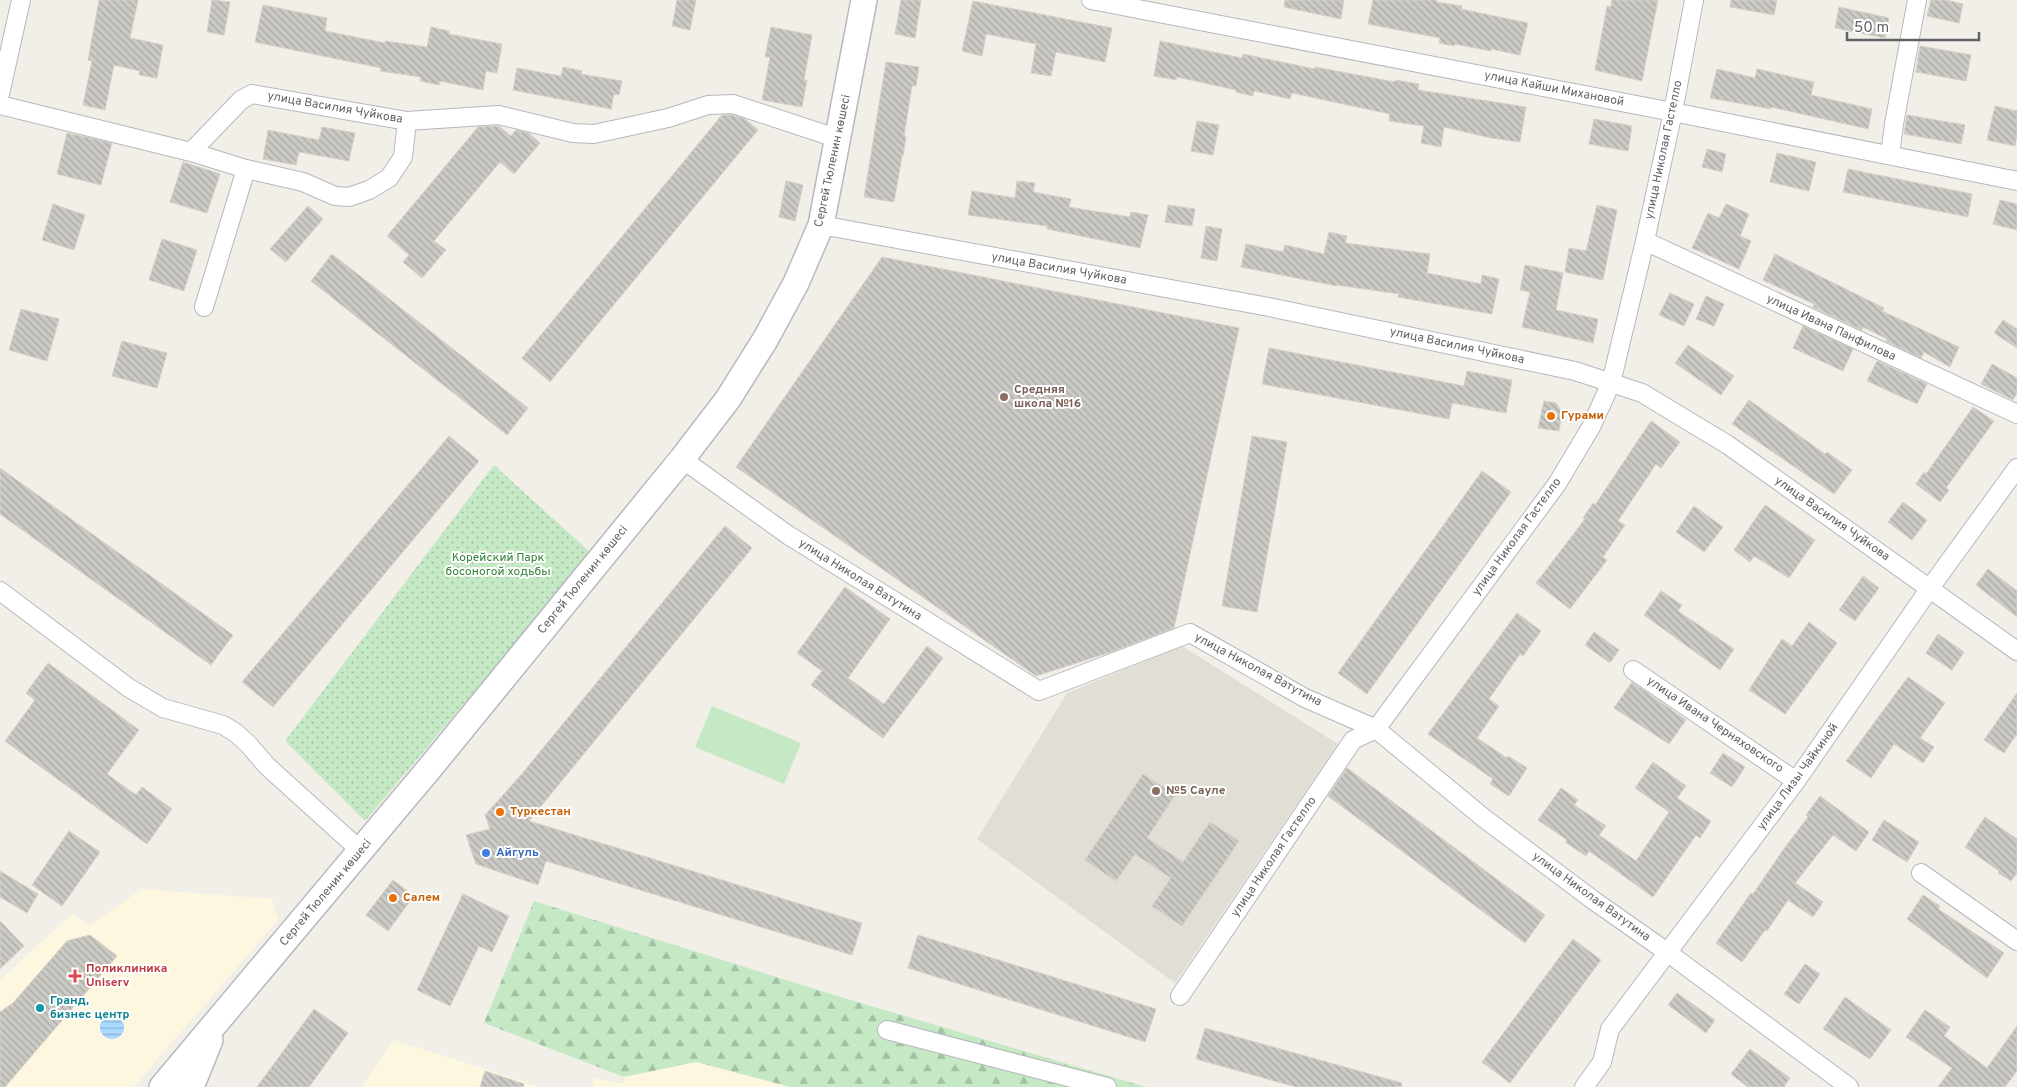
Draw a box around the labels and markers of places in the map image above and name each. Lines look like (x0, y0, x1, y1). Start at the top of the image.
place label: Средняя школа №16 (1014, 382, 1081, 412)
marker: Средняя школа №16 (998, 391, 1010, 403)
place label: Гурами (1561, 408, 1604, 424)
marker: Гурами (1545, 410, 1557, 422)
place label: №5 Сауле (1166, 783, 1226, 799)
marker: №5 Сауле (1150, 785, 1162, 797)
place label: Туркестан (510, 804, 571, 820)
marker: Туркестан (494, 806, 506, 818)
place label: Айгуль (496, 845, 539, 861)
marker: Айгуль (480, 847, 492, 859)
place label: Салем (403, 890, 440, 906)
marker: Салем (387, 892, 399, 904)
place label: Поликлиника Uniserv (86, 961, 167, 991)
marker: Поликлиника Uniserv (68, 969, 82, 983)
place label: Гранд, бизнес центр (50, 993, 129, 1023)
marker: Гранд, бизнес центр (34, 1002, 46, 1014)

